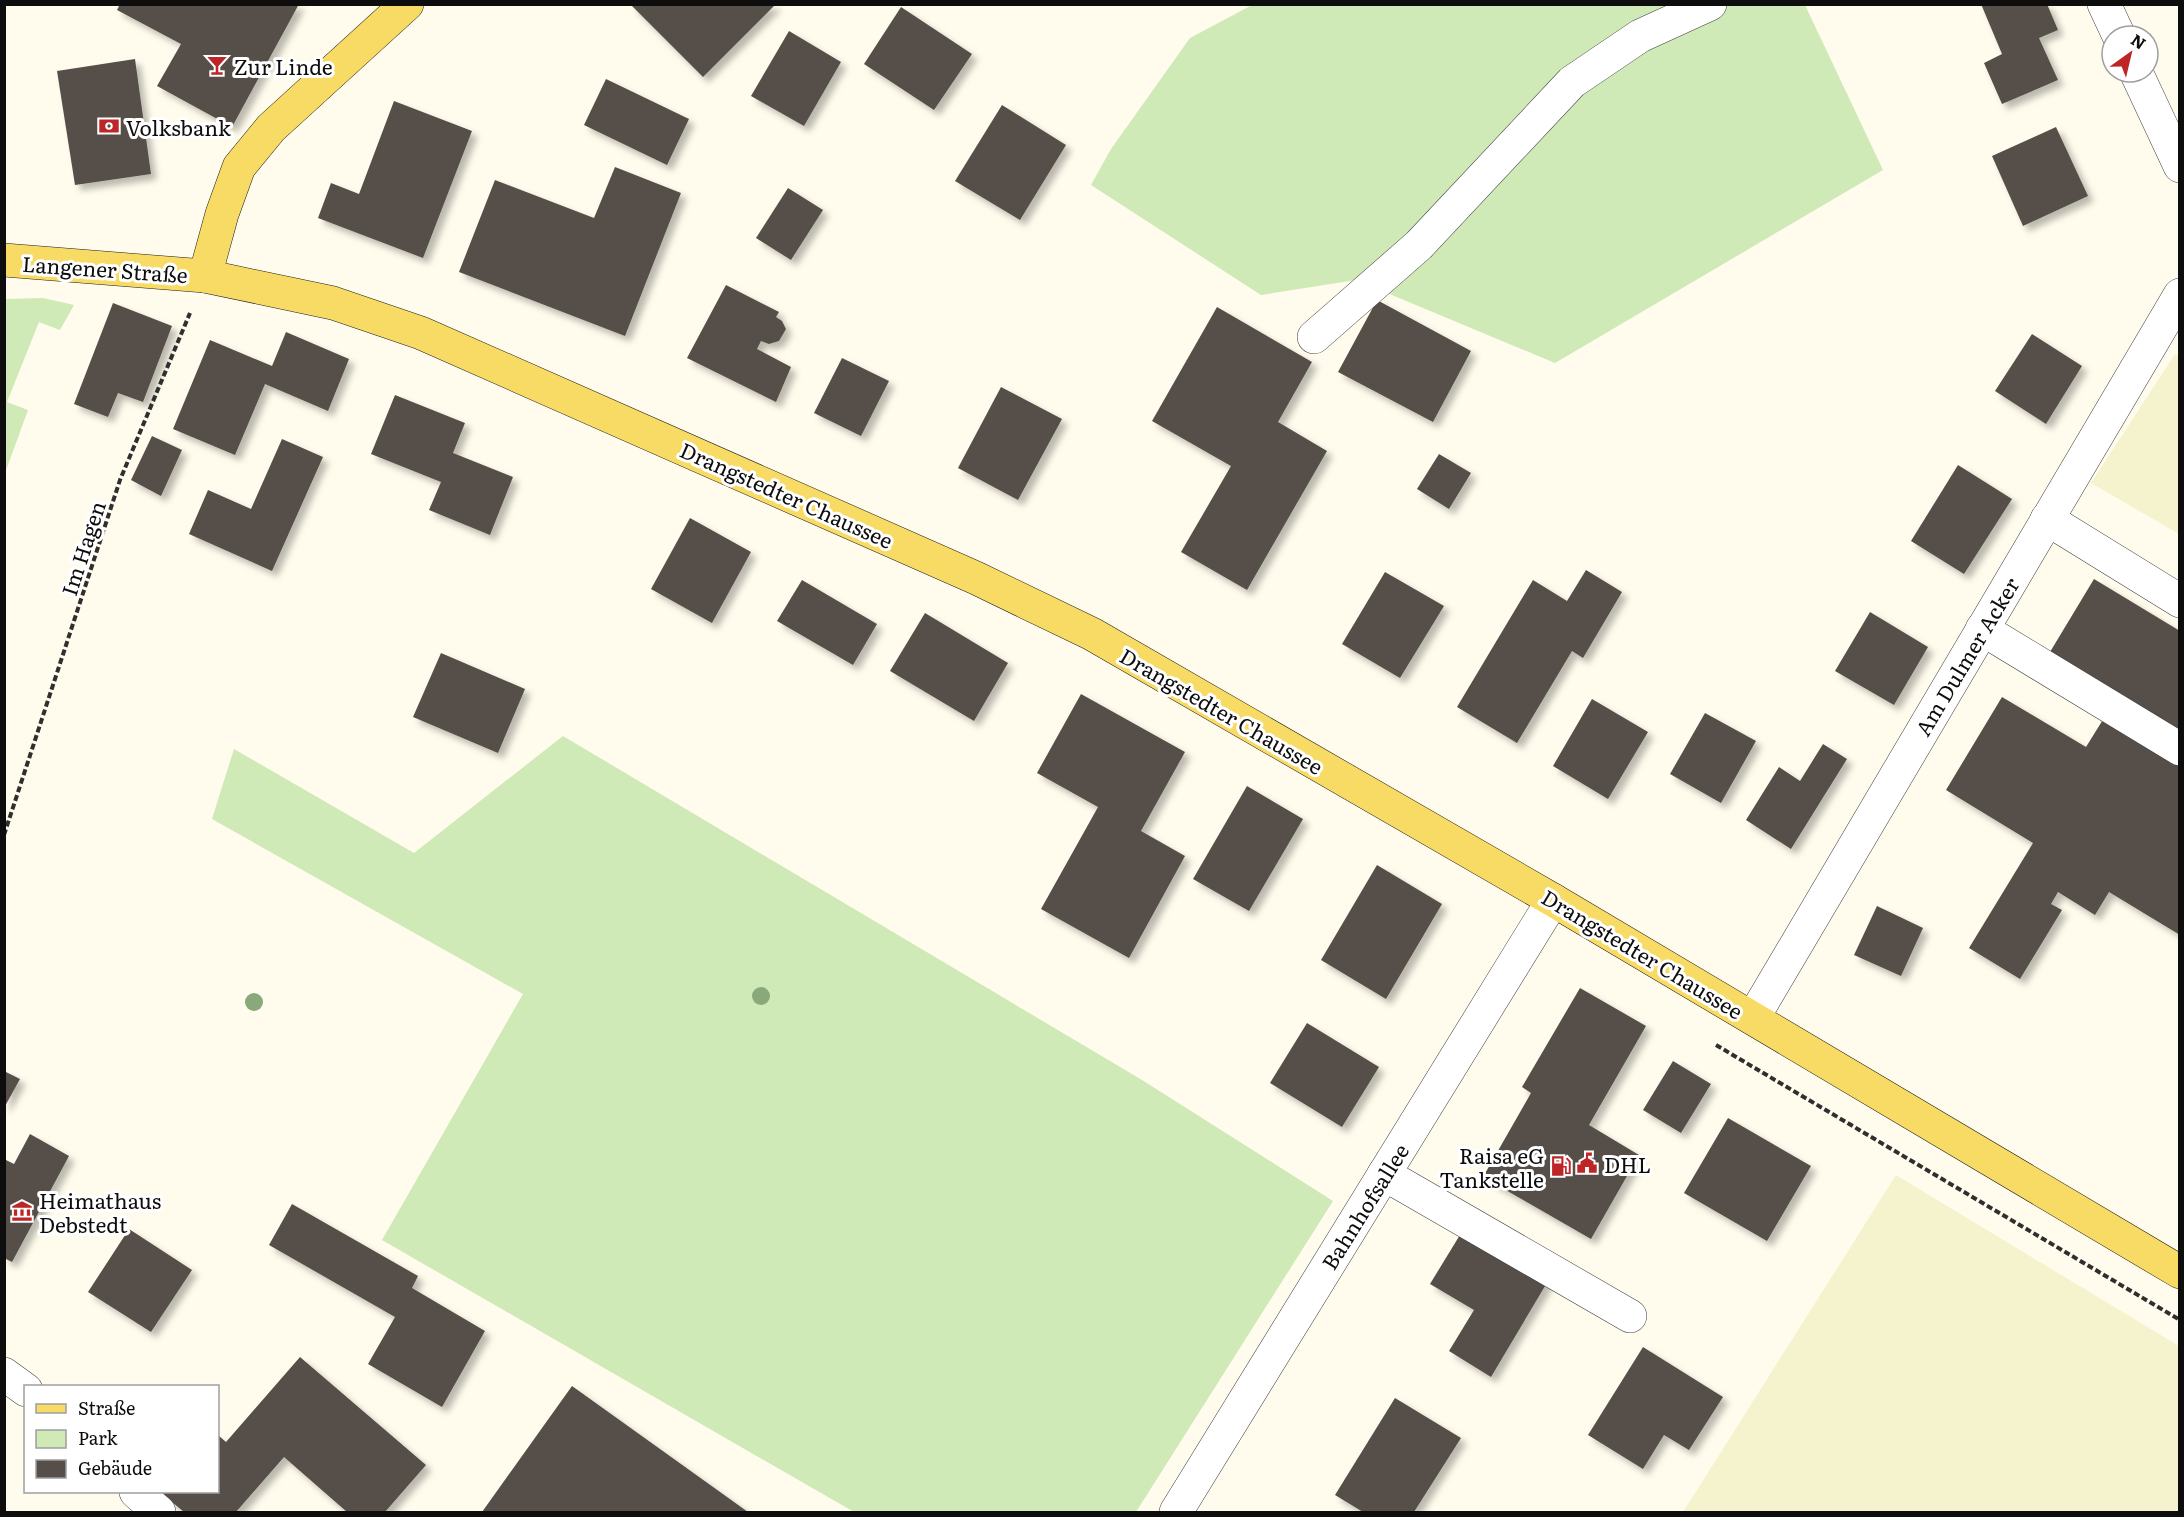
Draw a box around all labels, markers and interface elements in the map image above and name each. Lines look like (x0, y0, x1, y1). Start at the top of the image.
north arrow (2100, 24, 2160, 84)
text: N (2127, 27, 2151, 54)
place label: Zur Linde (234, 50, 333, 81)
bar icon: Zur Linde (205, 53, 229, 77)
place label: Volksbank (126, 111, 231, 142)
bank icon: Volksbank (97, 114, 121, 138)
street label: Langener Straße (21, 247, 189, 289)
street label: Drangstedter Chaussee (676, 433, 898, 555)
street label: Im Hagen (52, 497, 112, 599)
street label: Am Dulmer Acker (1906, 571, 2026, 741)
street label: Drangstedter Chaussee (1115, 639, 1329, 781)
street label: Drangstedter Chaussee (1536, 880, 1750, 1026)
street label: Bahnhofsallee (1313, 1137, 1415, 1275)
place label: Raisa eG Tankstelle (1439, 1139, 1544, 1194)
place label: DHL (1604, 1148, 1651, 1179)
public building icon: DHL (1575, 1151, 1599, 1175)
fuel station icon: Raisa eG Tankstelle (1549, 1154, 1573, 1178)
place label: Heimathaus Debstedt (39, 1184, 161, 1239)
museum icon: Heimathaus Debstedt (10, 1199, 34, 1223)
legend (24, 1385, 219, 1493)
text: Straße (78, 1394, 135, 1421)
text: Park (78, 1424, 119, 1451)
text: Gebäude (78, 1454, 152, 1481)

